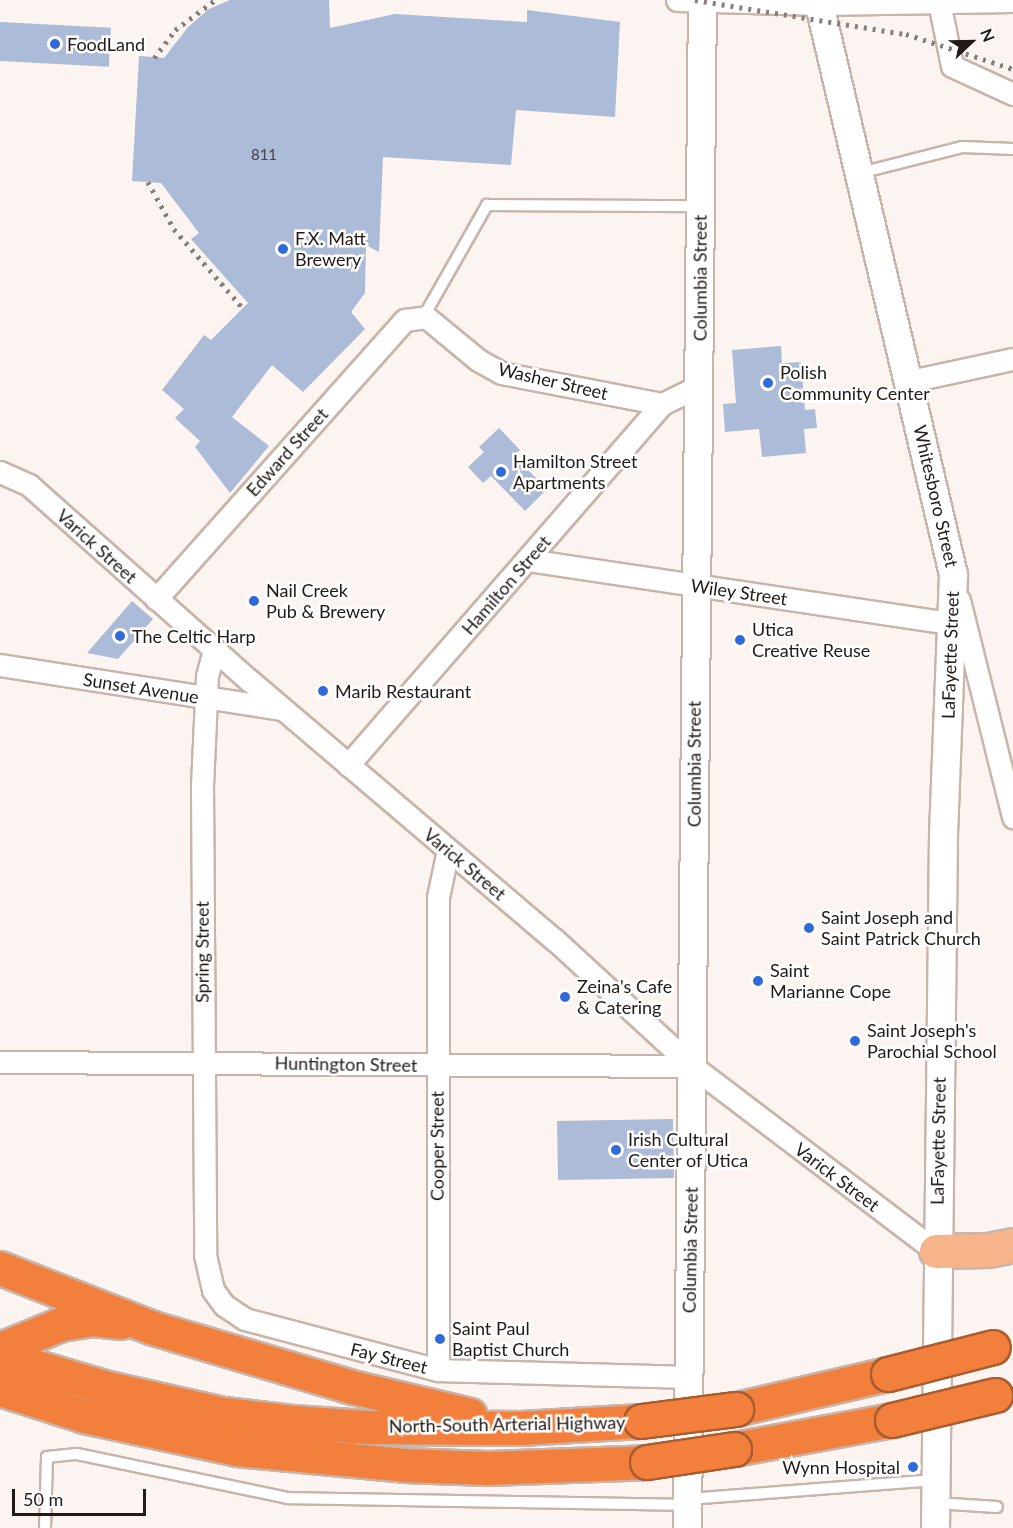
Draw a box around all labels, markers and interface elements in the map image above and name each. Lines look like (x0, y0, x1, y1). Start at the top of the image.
north arrow (941, 12, 1001, 72)
text: N (977, 26, 999, 44)
place label: FoodLand (67, 33, 145, 55)
marker: FoodLand (48, 37, 62, 51)
house number: 811 (251, 146, 277, 164)
street label: Columbia Street (689, 215, 711, 341)
place label: F.X. Matt Brewery (295, 228, 366, 270)
marker: F.X. Matt Brewery (276, 242, 290, 256)
street label: Washer Street (496, 358, 610, 404)
place label: Polish Community Center (780, 362, 930, 404)
marker: Polish Community Center (761, 376, 775, 390)
street label: Edward Street (242, 403, 332, 501)
street label: Whitesboro Street (909, 423, 963, 569)
place label: Hamilton Street Apartments (513, 451, 637, 494)
marker: Hamilton Street Apartments (494, 465, 508, 479)
street label: Varick Street (52, 504, 142, 588)
street label: Hamilton Street (457, 531, 555, 639)
street label: Wiley Street (689, 575, 789, 609)
place label: Nail Creek Pub & Brewery (266, 580, 385, 622)
street label: LaFayette Street (937, 591, 963, 719)
marker: Nail Creek Pub & Brewery (247, 594, 261, 608)
place label: Utica Creative Reuse (752, 619, 870, 662)
place label: The Celtic Harp (132, 625, 256, 647)
marker: The Celtic Harp (113, 629, 127, 643)
marker: Utica Creative Reuse (733, 633, 747, 647)
street label: Sunset Avenue (81, 668, 201, 708)
place label: Marib Restaurant (335, 680, 471, 702)
marker: Marib Restaurant (316, 684, 330, 698)
street label: Columbia Street (683, 701, 705, 827)
street label: Varick Street (420, 823, 510, 905)
street label: Spring Street (191, 901, 213, 1003)
place label: Saint Joseph and Saint Patrick Church (821, 907, 981, 950)
marker: Saint Joseph and Saint Patrick Church (802, 921, 816, 935)
place label: Saint Marianne Cope (770, 960, 891, 1002)
marker: Saint Marianne Cope (751, 974, 765, 988)
place label: Zeina's Cafe & Catering (577, 976, 672, 1018)
marker: Zeina's Cafe & Catering (558, 990, 572, 1004)
place label: Saint Joseph's Parochial School (867, 1020, 997, 1062)
marker: Saint Joseph's Parochial School (848, 1034, 862, 1048)
street label: Huntington Street (274, 1052, 418, 1076)
street label: LaFayette Street (926, 1077, 950, 1205)
street label: Cooper Street (426, 1091, 448, 1201)
place label: Irish Cultural Center of Utica (628, 1129, 749, 1172)
street label: Varick Street (790, 1138, 884, 1216)
marker: Irish Cultural Center of Utica (609, 1143, 623, 1157)
street label: Columbia Street (678, 1187, 702, 1313)
place label: Saint Paul Baptist Church (452, 1318, 569, 1360)
marker: Saint Paul Baptist Church (433, 1332, 447, 1346)
street label: Fay Street (348, 1338, 430, 1378)
street label: North-South Arterial Highway (388, 1411, 626, 1437)
place label: Wynn Hospital (782, 1456, 900, 1478)
marker: Wynn Hospital (904, 1458, 922, 1476)
scale bar (15, 1477, 148, 1515)
text: 50 m (23, 1488, 63, 1510)

